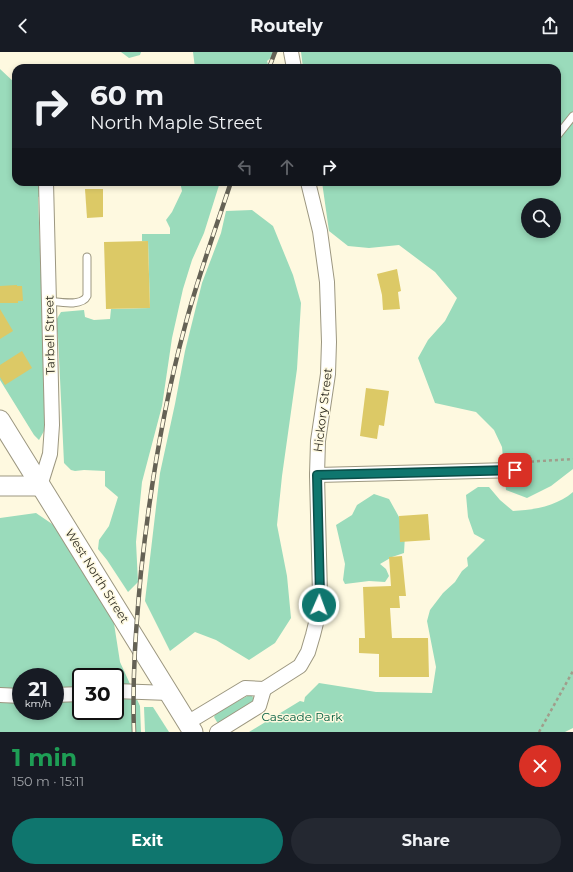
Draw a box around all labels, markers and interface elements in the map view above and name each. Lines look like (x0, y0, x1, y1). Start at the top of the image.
icon: back (12, 15, 34, 37)
text: Routely (250, 15, 323, 37)
icon: share (539, 15, 561, 37)
text: 60 m (90, 78, 164, 112)
icon: right (24, 80, 76, 132)
text: North Maple Street (90, 112, 262, 134)
icon: left (234, 156, 256, 178)
icon: ahead (276, 156, 298, 178)
icon: right (318, 156, 340, 178)
map controls (521, 198, 561, 238)
button: search (521, 198, 561, 238)
street label: Tarbell Street (41, 295, 58, 375)
street label: Hickory Street (310, 367, 335, 453)
pin (498, 453, 532, 487)
icon: arrive (504, 459, 526, 481)
street label: West North Street (62, 526, 133, 626)
position arrow (298, 584, 340, 626)
speed limit sign: 30 (72, 668, 124, 720)
text: 21 (28, 677, 48, 701)
text: km/h (25, 697, 51, 710)
park label: Cascade Park (261, 709, 343, 724)
text: 1 min (12, 743, 77, 772)
button: close (519, 745, 561, 787)
text: 150 m · 15:11 (12, 773, 84, 789)
button: Exit (12, 818, 283, 864)
button: Share (291, 818, 561, 864)

